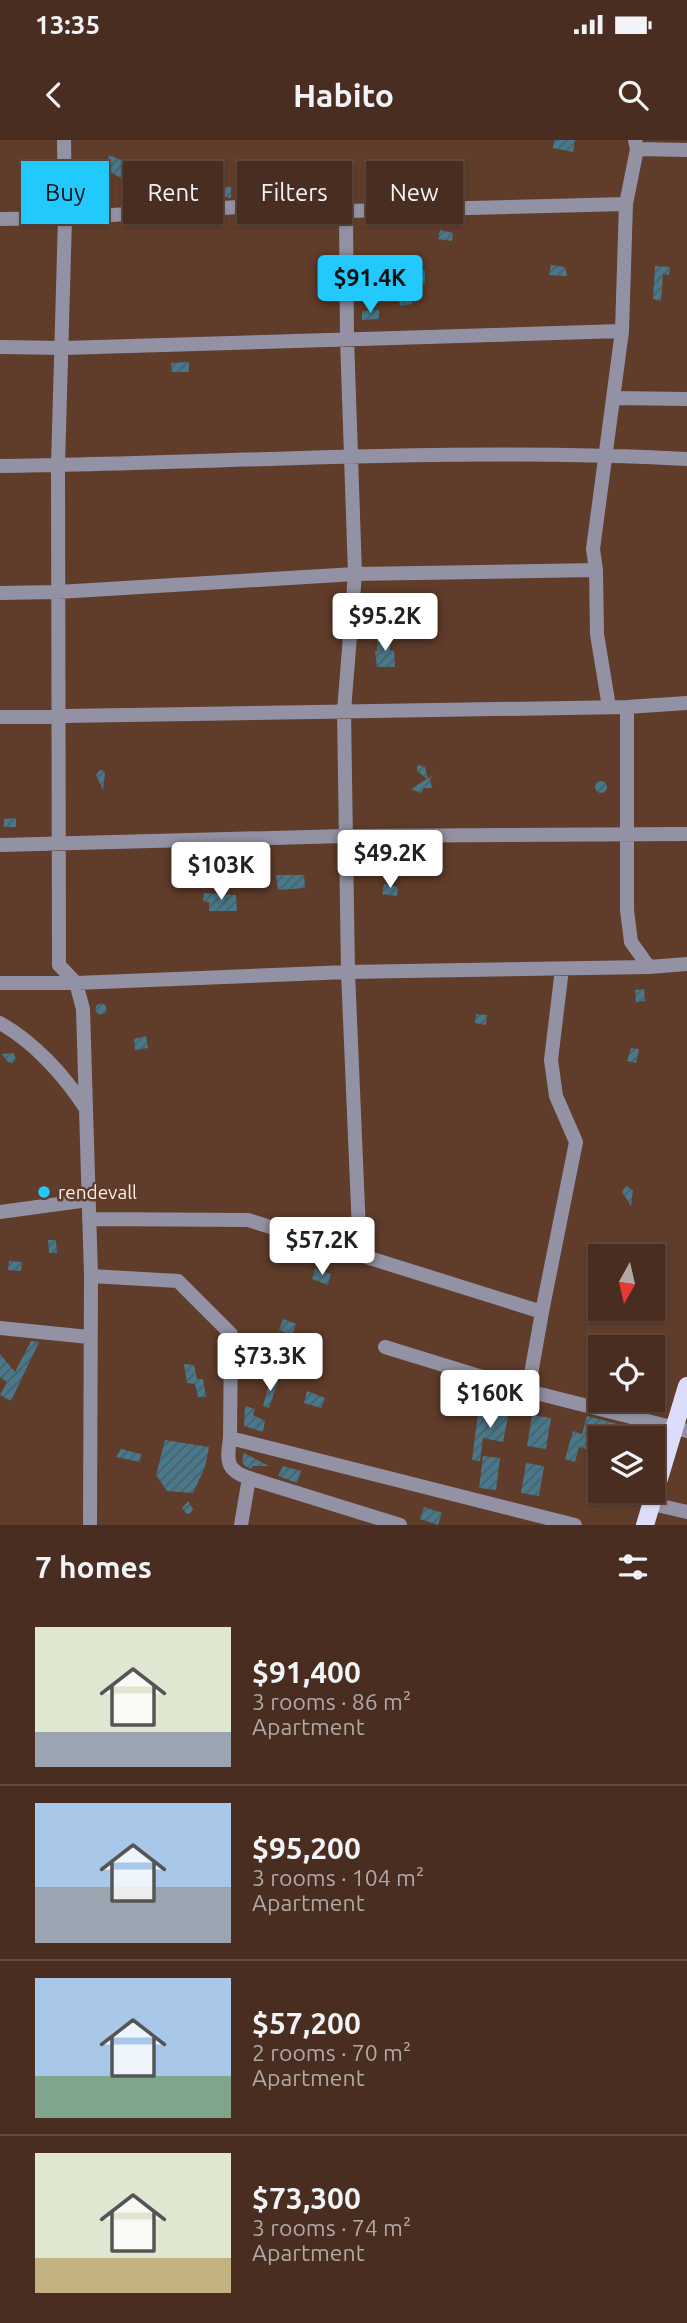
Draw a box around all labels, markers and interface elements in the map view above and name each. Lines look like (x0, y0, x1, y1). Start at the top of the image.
text: 13:35 (35, 10, 100, 39)
icon: back (35, 76, 73, 114)
icon: search (614, 76, 652, 114)
text: Habito (293, 77, 394, 113)
chip: Buy (21, 161, 109, 224)
chip: Rent (123, 161, 223, 224)
chip: Filters (237, 161, 352, 224)
chip: New (366, 161, 463, 224)
pin: $91.4K (313, 256, 427, 315)
text: $91.4K (334, 265, 406, 290)
pin: $95.2K (328, 594, 442, 653)
text: $95.2K (349, 603, 421, 628)
pin: $49.2K (333, 830, 447, 890)
text: $49.2K (354, 840, 426, 865)
pin: $103K (172, 842, 270, 902)
text: $103K (187, 852, 255, 877)
place label: rendevall (58, 1181, 137, 1203)
marker: rendevall (36, 1184, 52, 1200)
pin: $57.2K (265, 1218, 379, 1277)
text: $57.2K (286, 1227, 358, 1252)
north arrow (588, 1244, 665, 1321)
map controls (588, 1244, 665, 1503)
pin: $73.3K (213, 1334, 327, 1393)
button: locate (588, 1335, 665, 1412)
text: $73.3K (234, 1343, 306, 1368)
pin: $160K (441, 1370, 539, 1430)
text: $160K (456, 1380, 524, 1405)
button: layers (588, 1426, 665, 1503)
icon: filters (614, 1548, 652, 1586)
text: 7 homes (35, 1550, 152, 1584)
icon: home (91, 1655, 175, 1739)
text: $91,400 (252, 1655, 361, 1689)
text: 3 rooms · 86 m² (252, 1689, 411, 1714)
text: Apartment (252, 1714, 365, 1739)
icon: home (91, 1831, 175, 1915)
text: $95,200 (252, 1831, 361, 1865)
text: 3 rooms · 104 m² (252, 1865, 424, 1890)
text: Apartment (252, 1890, 365, 1915)
icon: home (91, 2006, 175, 2090)
text: $57,200 (252, 2006, 361, 2040)
text: 2 rooms · 70 m² (252, 2040, 411, 2065)
text: Apartment (252, 2065, 365, 2090)
icon: home (91, 2181, 175, 2265)
text: $73,300 (252, 2181, 361, 2215)
text: 3 rooms · 74 m² (252, 2215, 411, 2240)
text: Apartment (252, 2240, 365, 2265)

